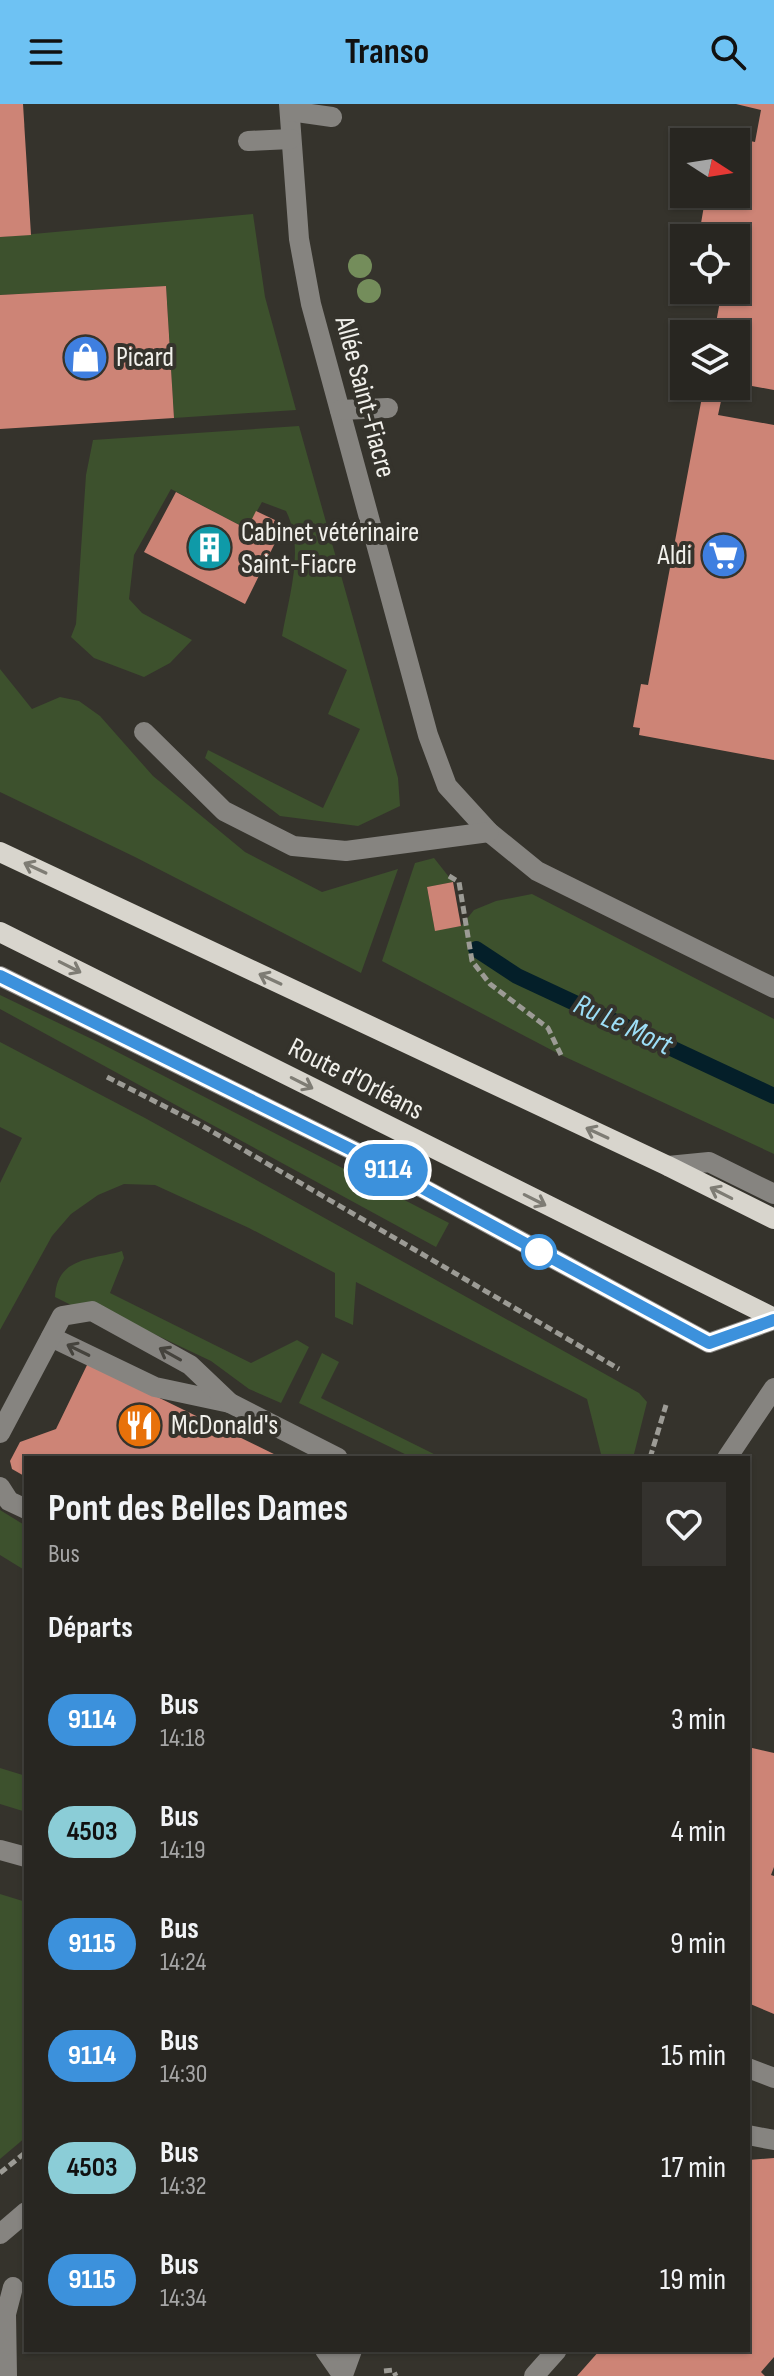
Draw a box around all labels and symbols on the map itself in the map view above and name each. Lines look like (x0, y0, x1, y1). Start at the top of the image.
north arrow (670, 128, 750, 208)
street label: Allée Saint-Fiacre (327, 312, 402, 481)
shop icon: Picard (61, 333, 109, 381)
place label: Picard (116, 341, 174, 374)
place label: Cabinet vétérinaire Saint-Fiacre (241, 516, 419, 581)
building icon: Cabinet vétérinaire Saint-Fiacre (186, 524, 234, 572)
supermarket icon: Aldi (699, 531, 747, 579)
place label: Aldi (657, 539, 692, 572)
one-way arrow (23, 860, 47, 875)
one-way arrow (57, 960, 81, 975)
one-way arrow (258, 971, 282, 986)
water label: Ru Le Mort (568, 987, 679, 1064)
street label: Route d'Orléans (283, 1031, 429, 1127)
one-way arrow (290, 1076, 314, 1092)
one-way arrow (586, 1125, 610, 1140)
line badge: 9114 (332, 1144, 444, 1196)
one-way arrow (710, 1184, 734, 1200)
one-way arrow (522, 1192, 546, 1208)
unlabelled marker (522, 1235, 556, 1269)
one-way arrow (66, 1342, 90, 1357)
one-way arrow (159, 1346, 182, 1362)
restaurant icon: McDonald's (116, 1401, 164, 1449)
place label: McDonald's (171, 1409, 278, 1442)

